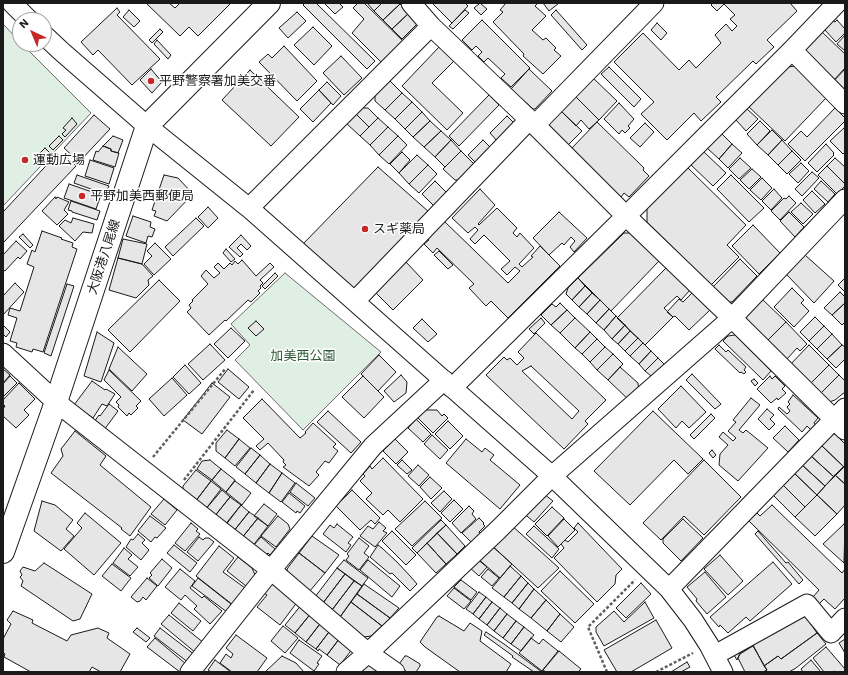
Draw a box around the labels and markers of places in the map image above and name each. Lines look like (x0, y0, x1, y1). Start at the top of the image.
place label: 平野警察署加美交番 (159, 73, 276, 89)
marker: 平野警察署加美交番 (146, 76, 156, 86)
place label: 運動広場 (33, 152, 85, 168)
marker: 運動広場 (20, 155, 30, 165)
place label: 平野加美西郵便局 (90, 188, 194, 204)
marker: 平野加美西郵便局 (77, 191, 87, 201)
place label: スギ薬局 (373, 221, 425, 237)
marker: スギ薬局 (360, 224, 370, 234)

